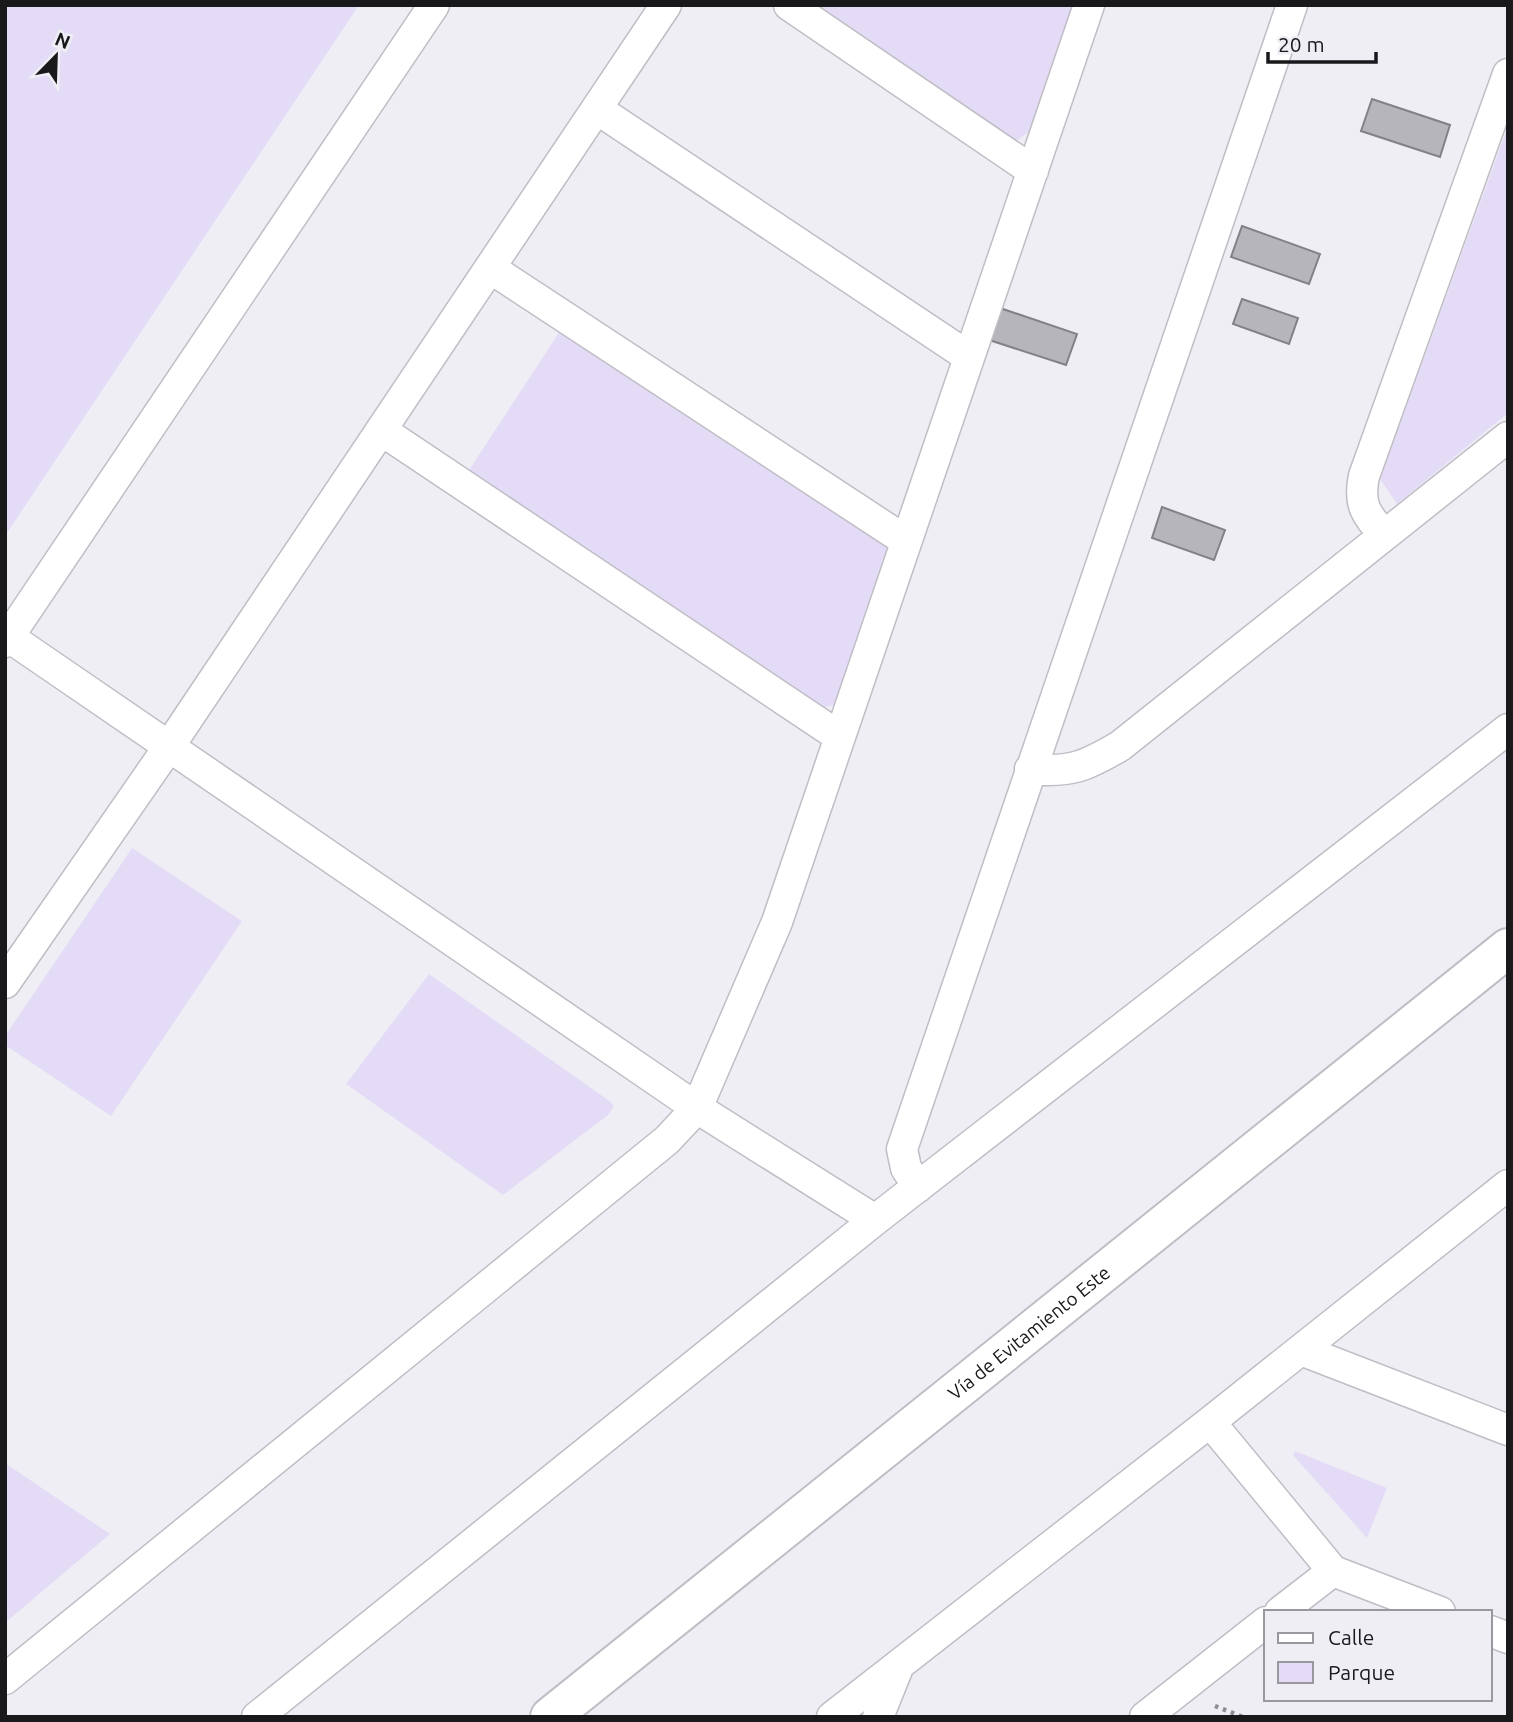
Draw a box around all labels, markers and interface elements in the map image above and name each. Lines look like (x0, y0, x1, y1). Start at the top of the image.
north arrow (21, 21, 91, 91)
scale bar (1268, 21, 1376, 65)
text: N (52, 27, 73, 53)
text: 20 m (1278, 32, 1325, 56)
street label: Vía de Evitamiento Este (943, 1261, 1114, 1404)
legend (1264, 1610, 1492, 1701)
text: Calle (1328, 1625, 1374, 1649)
text: Parque (1328, 1660, 1395, 1684)

